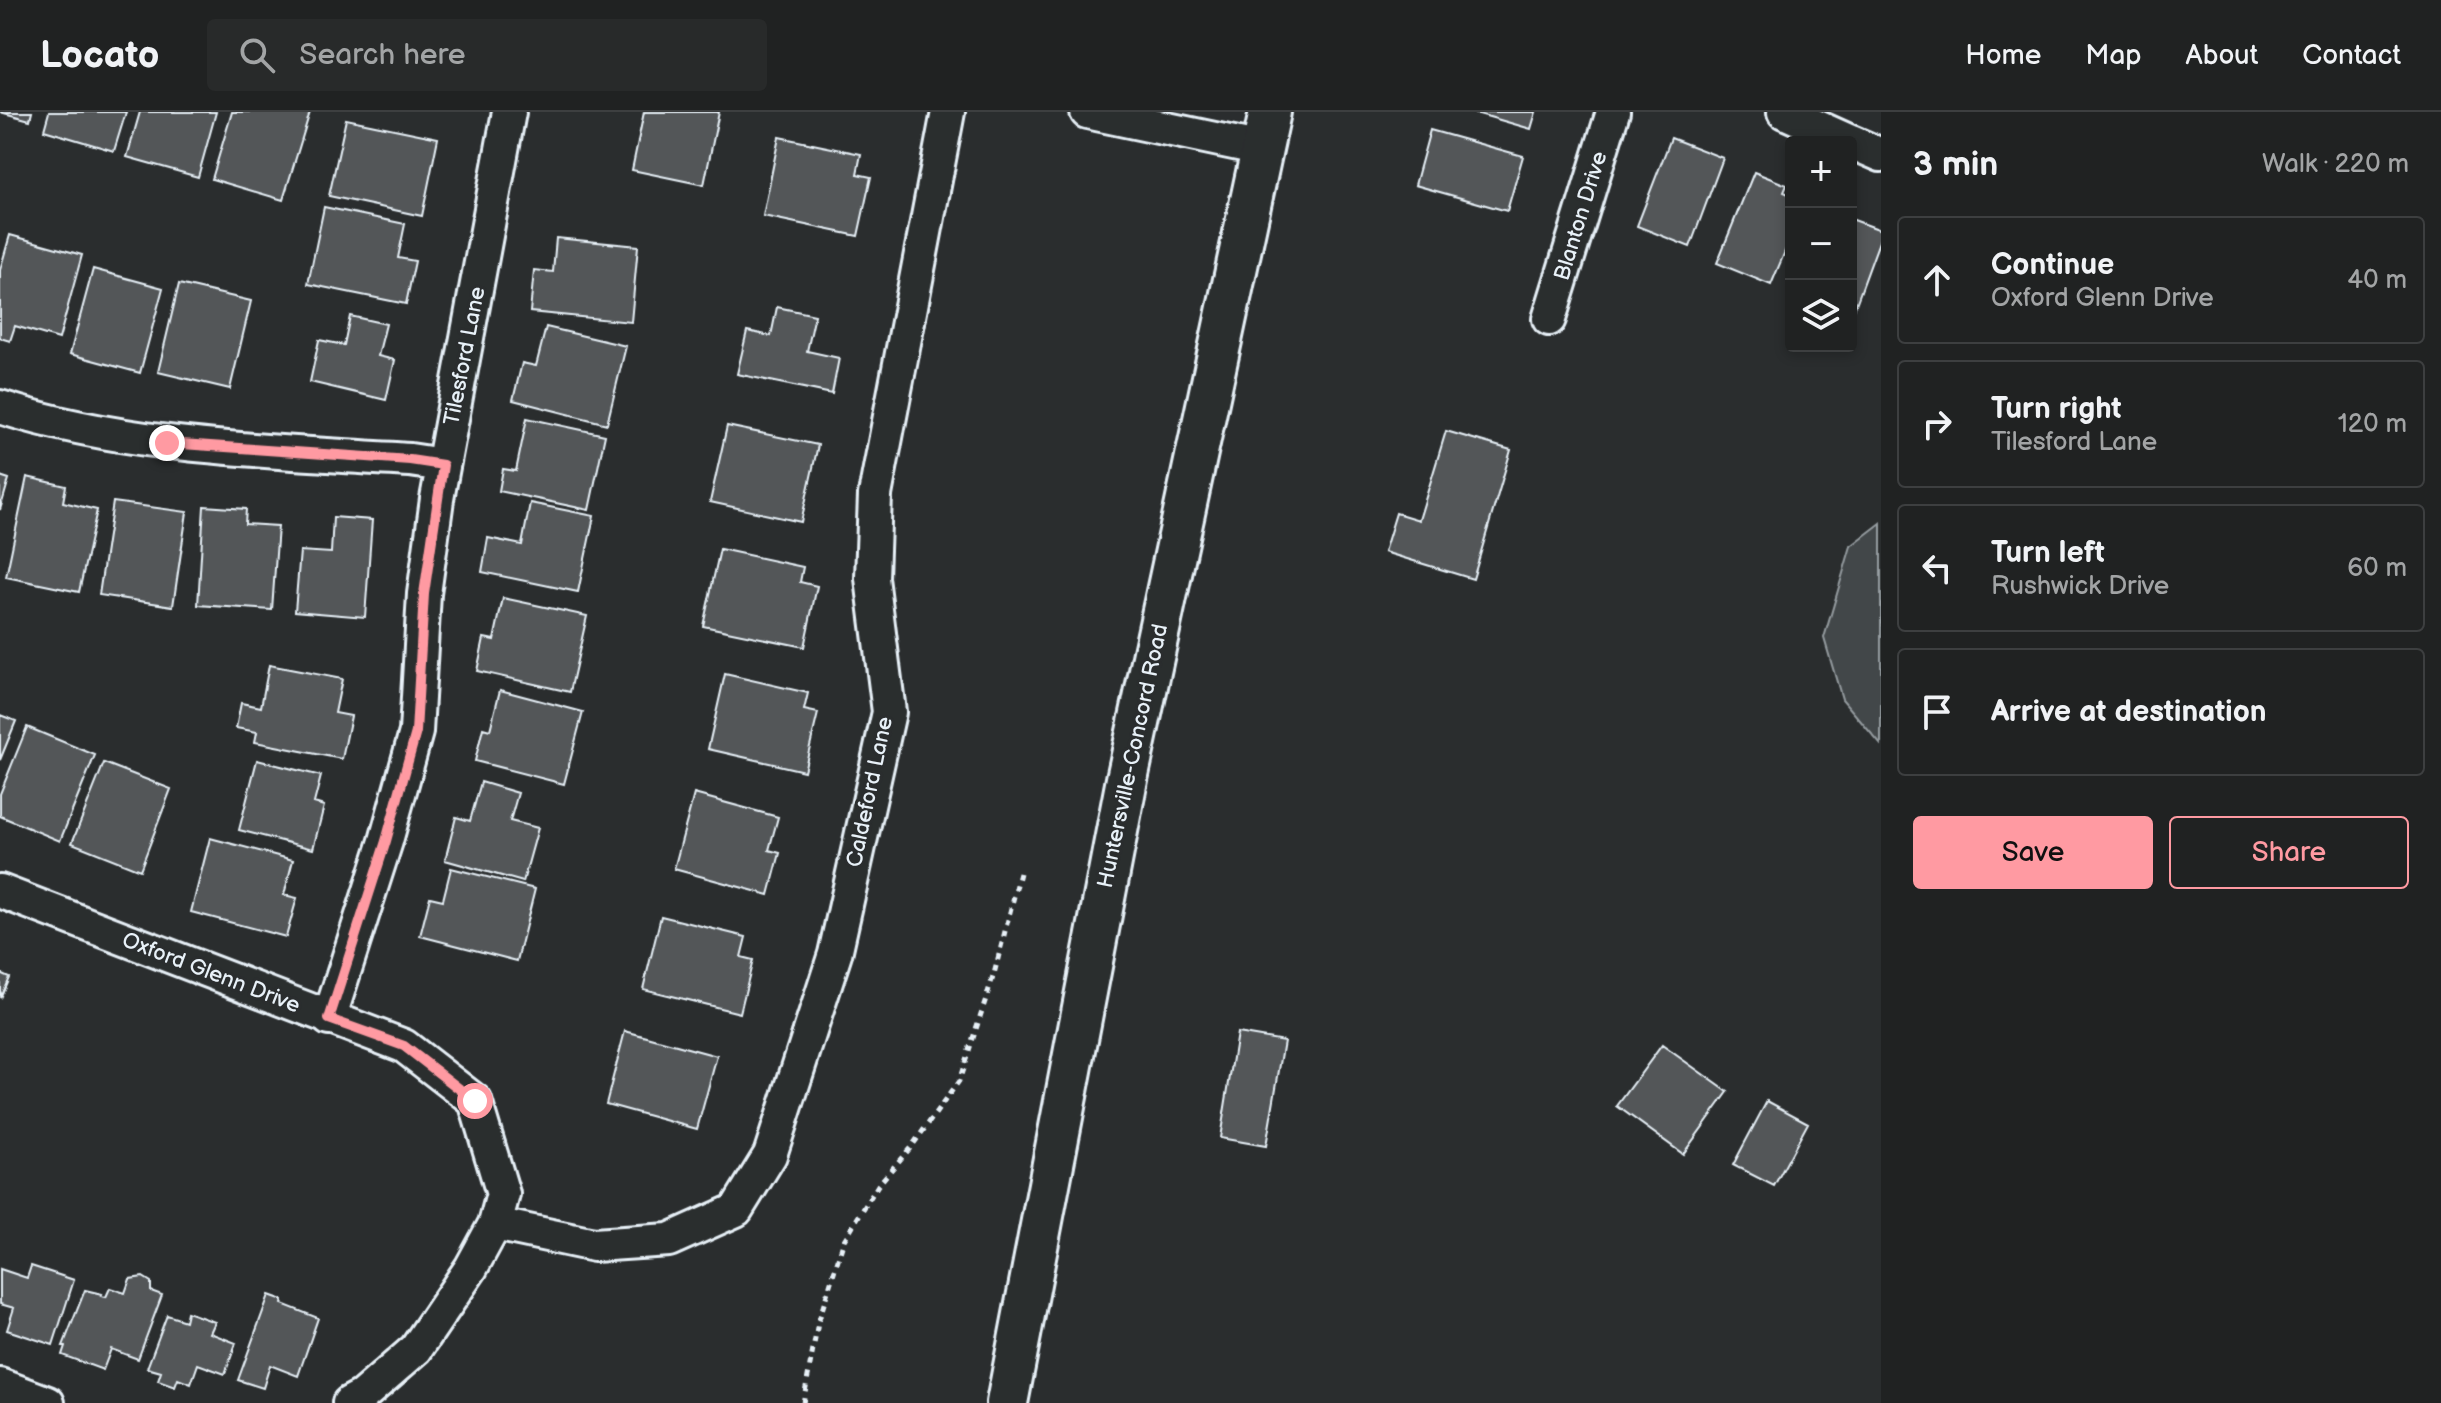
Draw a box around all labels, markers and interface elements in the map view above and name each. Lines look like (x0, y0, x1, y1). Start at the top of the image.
search box (207, 19, 767, 91)
text: Locato (40, 33, 159, 78)
icon: search (235, 33, 279, 77)
text: Search here (299, 37, 466, 73)
text: Home (1965, 39, 2041, 72)
text: Map (2085, 39, 2142, 72)
text: About (2186, 39, 2258, 72)
text: Contact (2302, 39, 2401, 72)
map controls (1785, 136, 1857, 352)
button: + (1785, 136, 1857, 208)
text: 3 min (1913, 144, 1998, 185)
street label: Blanton Drive (1549, 148, 1613, 284)
text: Walk · 220 m (2262, 149, 2409, 180)
button: − (1785, 208, 1857, 280)
text: Continue (1991, 247, 2114, 283)
icon: ahead (1915, 258, 1959, 302)
text: 40 m (2347, 265, 2407, 296)
button: layers (1785, 280, 1857, 352)
text: Oxford Glenn Drive (1991, 283, 2214, 314)
street label: Tilesford Lane (438, 284, 492, 428)
text: Turn right (1991, 391, 2122, 427)
icon: right (1915, 402, 1959, 446)
text: 120 m (2338, 409, 2407, 440)
route end (149, 425, 185, 461)
text: Tilesford Lane (1991, 427, 2157, 458)
text: Turn left (1991, 535, 2105, 571)
icon: left (1915, 546, 1959, 590)
text: 60 m (2347, 553, 2407, 584)
text: Rushwick Drive (1991, 571, 2169, 602)
street label: Huntersville-Concord Road (1092, 622, 1174, 890)
icon: arrive (1915, 690, 1959, 734)
text: Arrive at destination (1991, 694, 2267, 730)
street label: Caldeford Lane (841, 714, 899, 870)
button: Save (1913, 816, 2153, 889)
button: Share (2169, 816, 2409, 889)
street label: Oxford Glenn Drive (118, 927, 304, 1019)
route start (457, 1083, 493, 1119)

